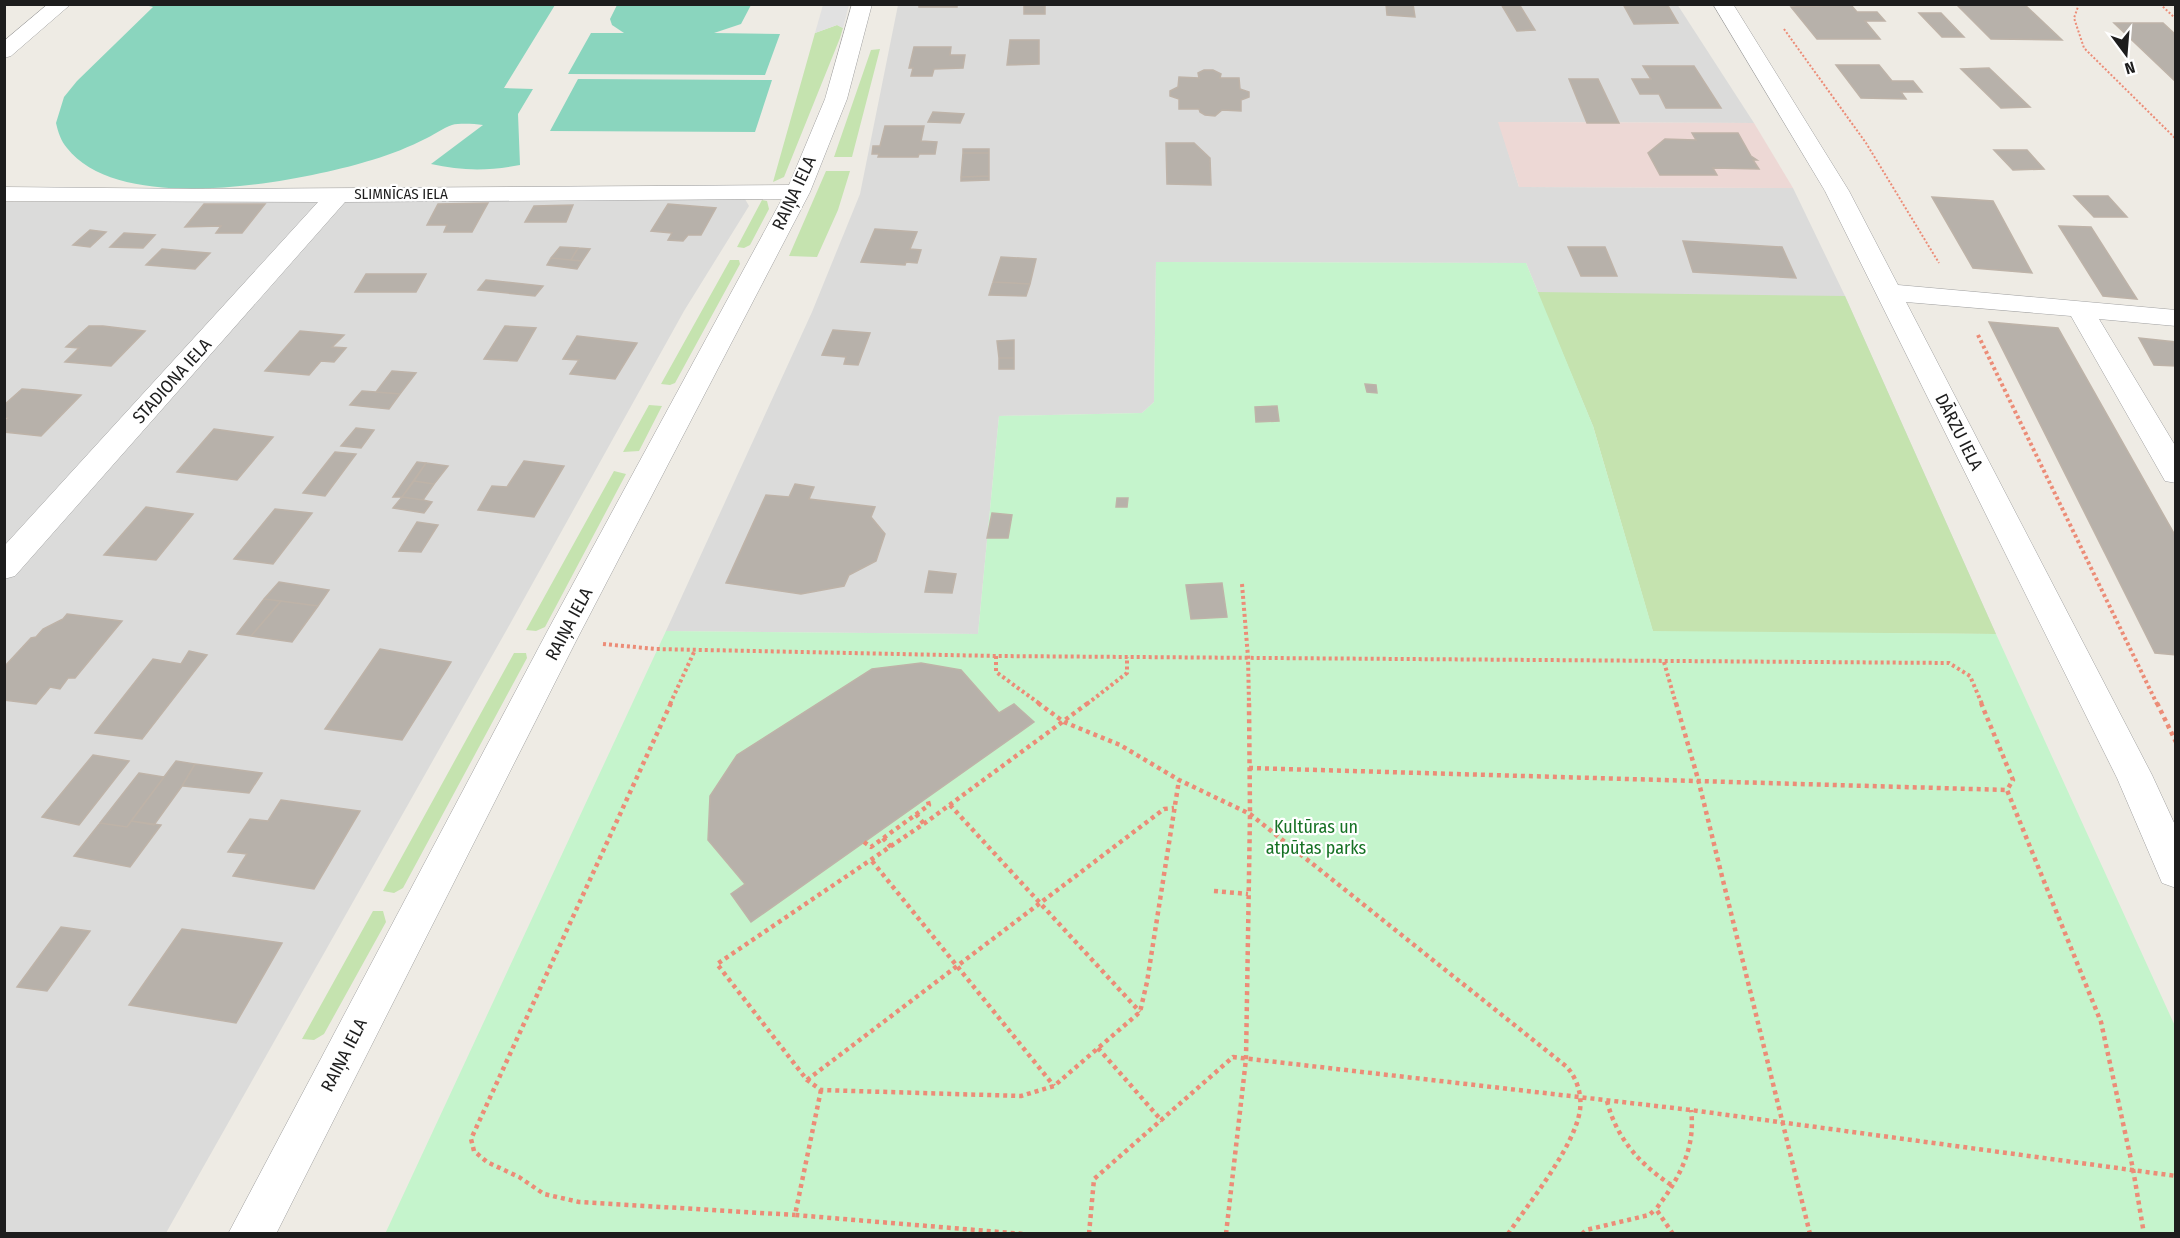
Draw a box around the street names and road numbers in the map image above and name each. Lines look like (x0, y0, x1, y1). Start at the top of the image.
street label: RAIŅA IELA (767, 152, 821, 234)
street label: SLIMNĪCAS IELA (354, 185, 448, 203)
street label: STADIONA IELA (128, 333, 216, 428)
street label: DĀRZU IELA (1930, 390, 1988, 475)
street label: RAIŅA IELA (541, 583, 598, 664)
street label: RAIŅA IELA (316, 1014, 372, 1095)

